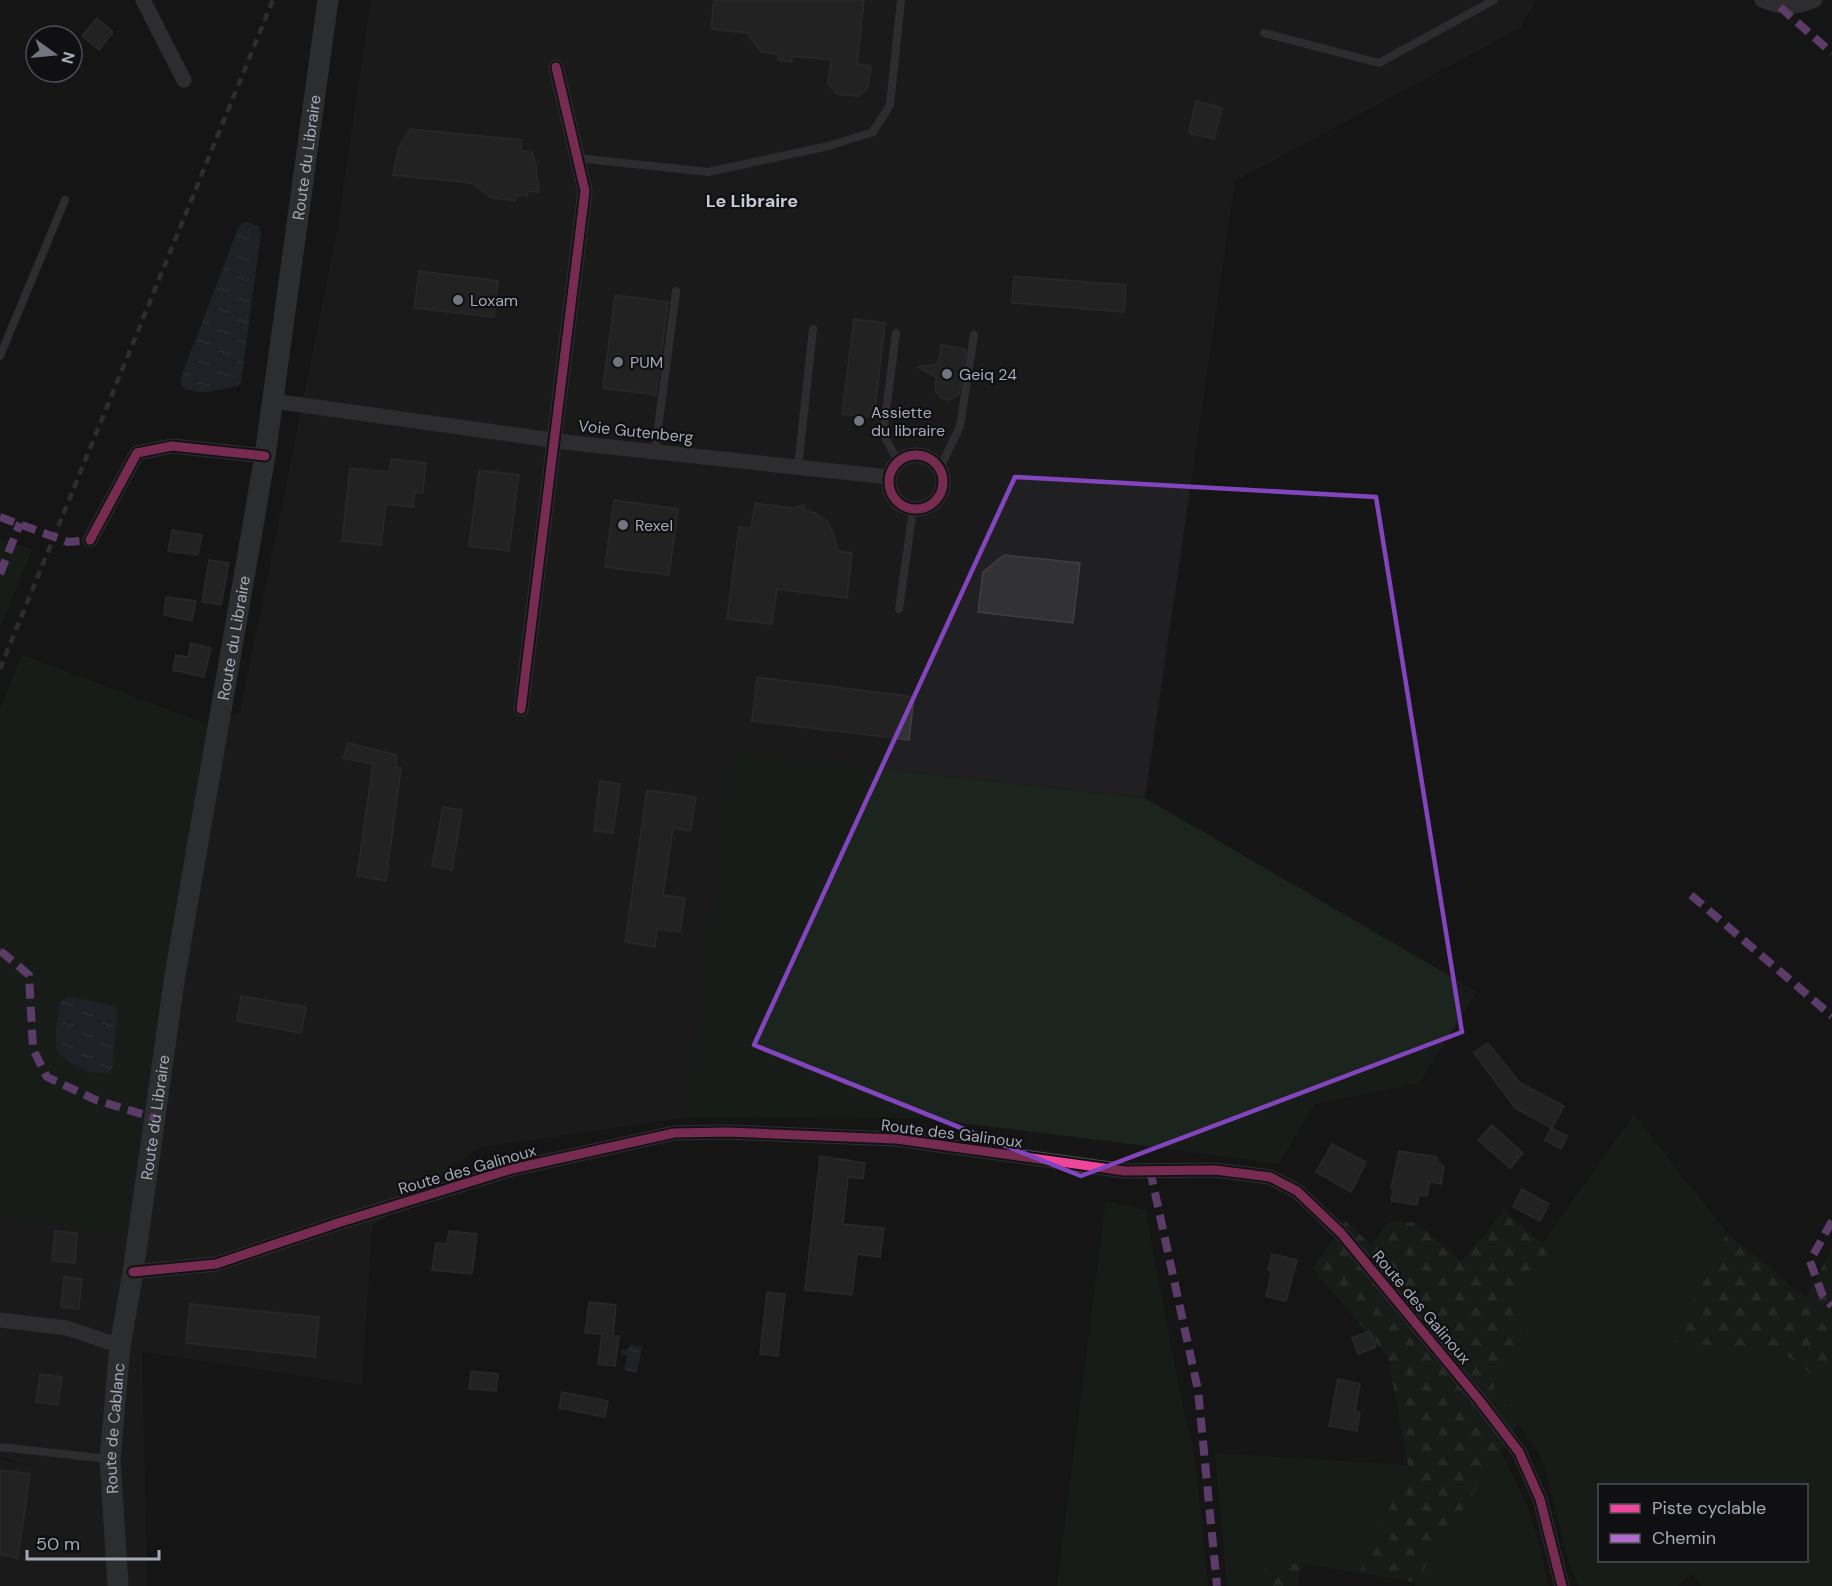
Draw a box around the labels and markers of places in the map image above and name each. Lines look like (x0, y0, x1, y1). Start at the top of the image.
place label: Loxam (470, 290, 518, 311)
marker: Loxam (451, 293, 465, 307)
place label: PUM (630, 352, 663, 373)
marker: PUM (611, 355, 625, 369)
place label: Geiq 24 (959, 364, 1017, 385)
marker: Geiq 24 (940, 367, 954, 381)
place label: Assiette du libraire (871, 402, 945, 441)
marker: Assiette du libraire (852, 414, 866, 428)
place label: Rexel (635, 515, 673, 536)
marker: Rexel (616, 518, 630, 532)

